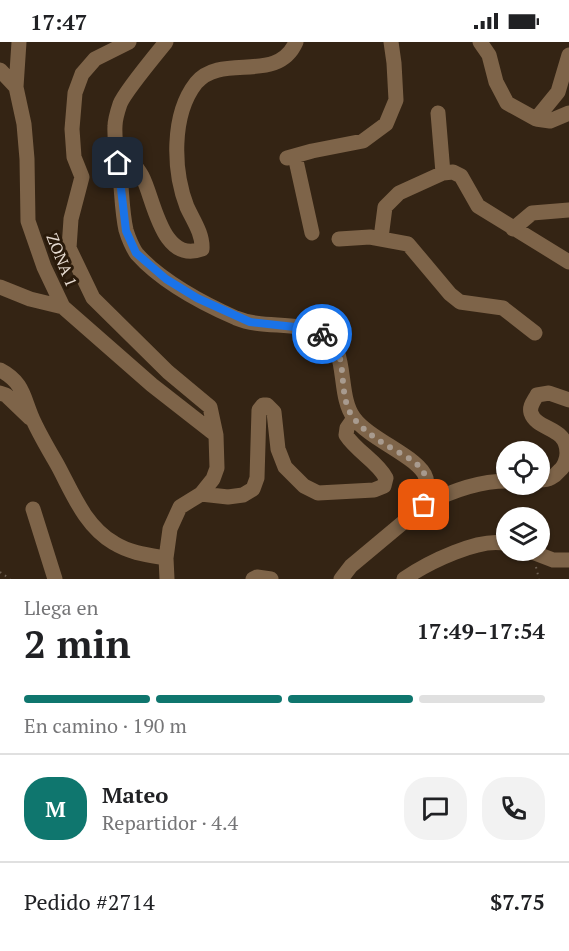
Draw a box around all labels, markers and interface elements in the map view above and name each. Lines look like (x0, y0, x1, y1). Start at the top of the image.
text: 17:47 (30, 7, 87, 36)
pin (92, 137, 143, 188)
icon: home (101, 146, 134, 179)
street label: ZONA 1 (41, 230, 83, 290)
courier (292, 304, 352, 364)
icon: bike (306, 318, 339, 351)
map controls (496, 441, 550, 561)
button: locate (496, 441, 550, 495)
pin (398, 479, 449, 530)
icon: bag (407, 488, 440, 521)
button: layers (496, 507, 550, 561)
text: Llega en (24, 594, 98, 621)
text: 17:49–17:54 (417, 616, 545, 645)
text: 2 min (24, 617, 131, 669)
text: En camino · 190 m (24, 712, 187, 739)
button: chat (404, 777, 467, 840)
button: phone (482, 777, 545, 840)
text: Mateo (102, 780, 168, 809)
text: M (45, 794, 66, 823)
text: Repartidor · 4.4 (102, 809, 238, 836)
text: Pedido #2714 (24, 887, 155, 916)
text: $7.75 (490, 887, 545, 916)

